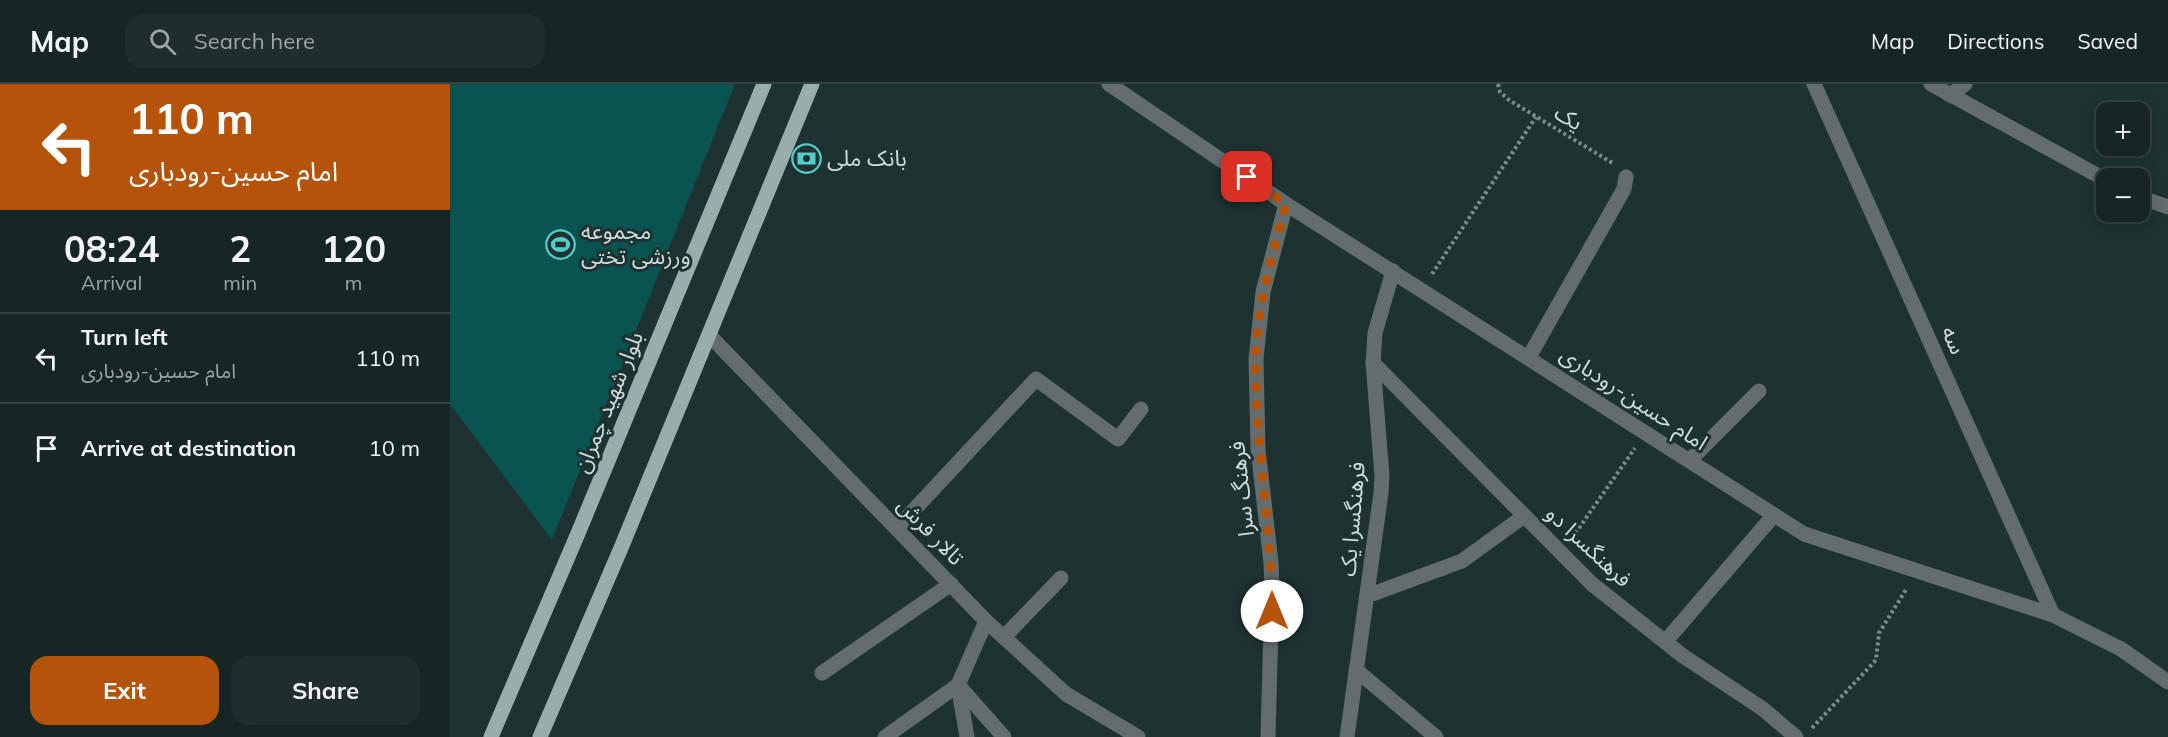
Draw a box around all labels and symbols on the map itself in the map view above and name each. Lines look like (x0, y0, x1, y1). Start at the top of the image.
street label: یک (1550, 98, 1588, 136)
bank icon: بانک ملی (790, 142, 822, 174)
place label: بانک ملی (827, 144, 907, 172)
pin (1221, 151, 1272, 202)
place label: مجموعه ورزشی تختی (581, 217, 691, 270)
sports icon: مجموعه ورزشی تختی (544, 228, 576, 260)
street label: سه (1936, 322, 1972, 358)
street label: بلوار شهید چمران (567, 327, 650, 477)
street label: امام حسین-رودباری (1553, 340, 1713, 459)
street label: فرهنگ سرا (1222, 440, 1260, 538)
street label: فرهنگسرا یک (1333, 461, 1371, 577)
street label: تالار فرش (892, 491, 970, 571)
street label: فرهنگسرا دو (1540, 499, 1638, 593)
position arrow (1240, 579, 1304, 643)

